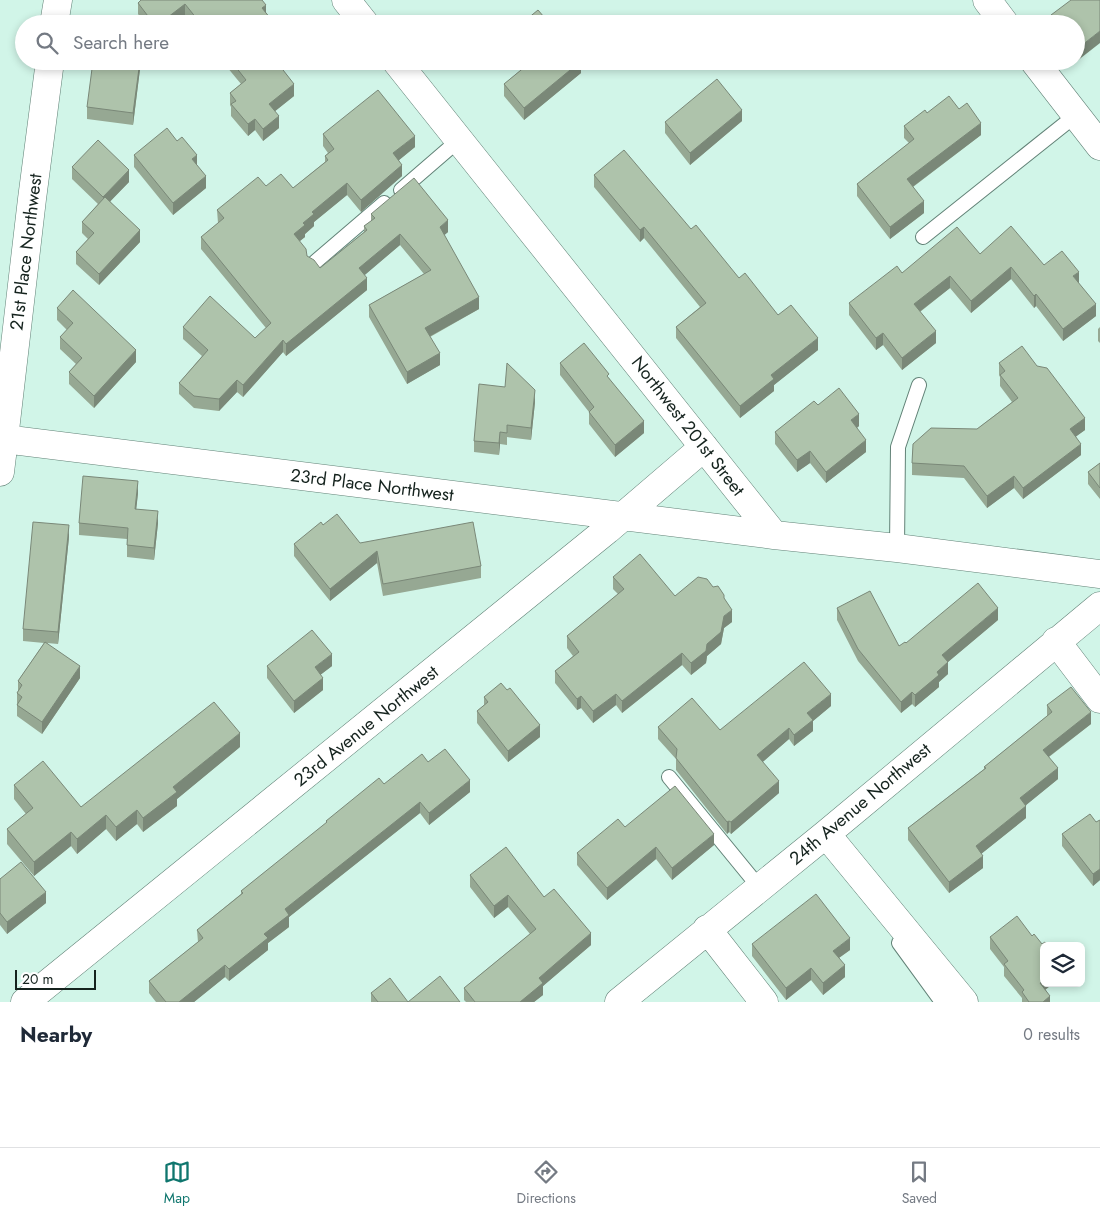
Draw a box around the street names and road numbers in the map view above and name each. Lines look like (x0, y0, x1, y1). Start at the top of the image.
street label: 21st Place Northwest (3, 171, 49, 332)
street label: Northwest 201st Street (625, 351, 751, 502)
street label: 23rd Place Northwest (289, 462, 456, 508)
street label: 23rd Avenue Northwest (288, 659, 445, 793)
street label: 24th Avenue Northwest (784, 736, 937, 871)

